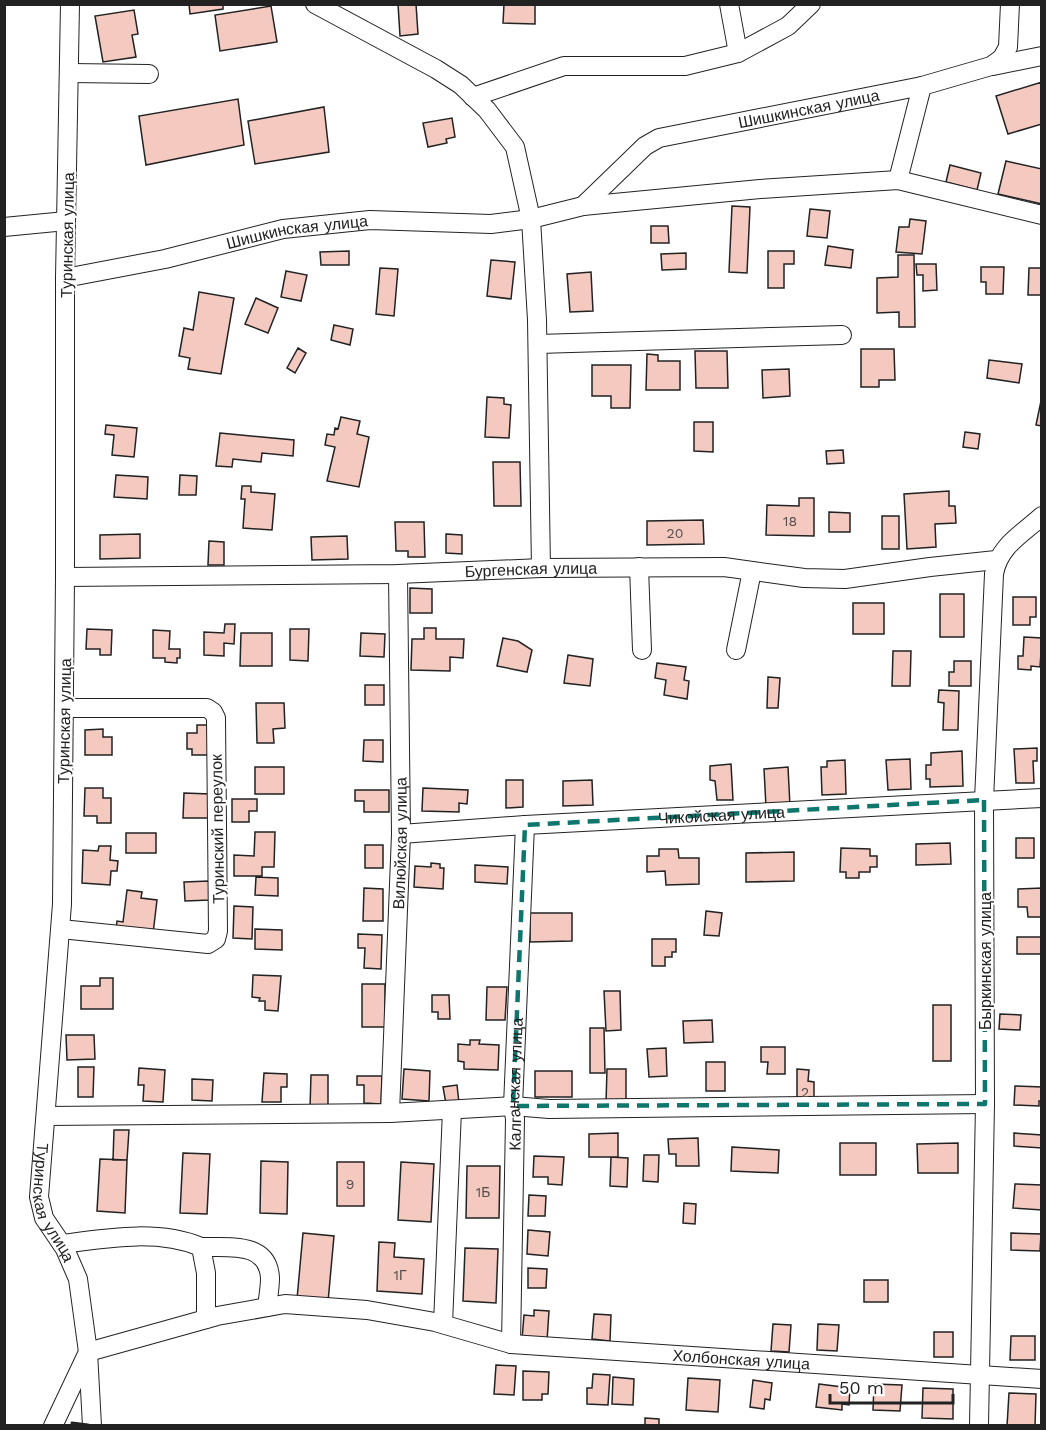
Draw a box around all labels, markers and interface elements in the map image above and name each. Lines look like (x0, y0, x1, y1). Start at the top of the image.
street label: Шишкинская улица (736, 86, 881, 132)
street label: Туринская улица (57, 172, 78, 298)
street label: Шишкинская улица (224, 211, 369, 253)
house number: 18 (783, 513, 797, 529)
house number: 20 (667, 525, 683, 541)
street label: Бургенская улица (464, 559, 597, 581)
street label: Туринская улица (54, 658, 75, 784)
street label: Туринский переулок (207, 753, 228, 904)
street label: Вилюйская улица (389, 777, 411, 910)
street label: Чикойская улица (657, 802, 785, 828)
street label: Быркинская улица (976, 892, 995, 1030)
street label: Калганская улица (504, 1017, 527, 1151)
house number: 2 (801, 1084, 809, 1100)
street label: Туринская улица (29, 1143, 78, 1265)
house number: 9 (346, 1176, 354, 1192)
house number: 1Б (476, 1184, 490, 1200)
house number: 1Г (393, 1267, 407, 1283)
street label: Холбонская улица (672, 1346, 811, 1374)
scale bar (830, 1367, 953, 1405)
text: 50 m (839, 1377, 884, 1398)

